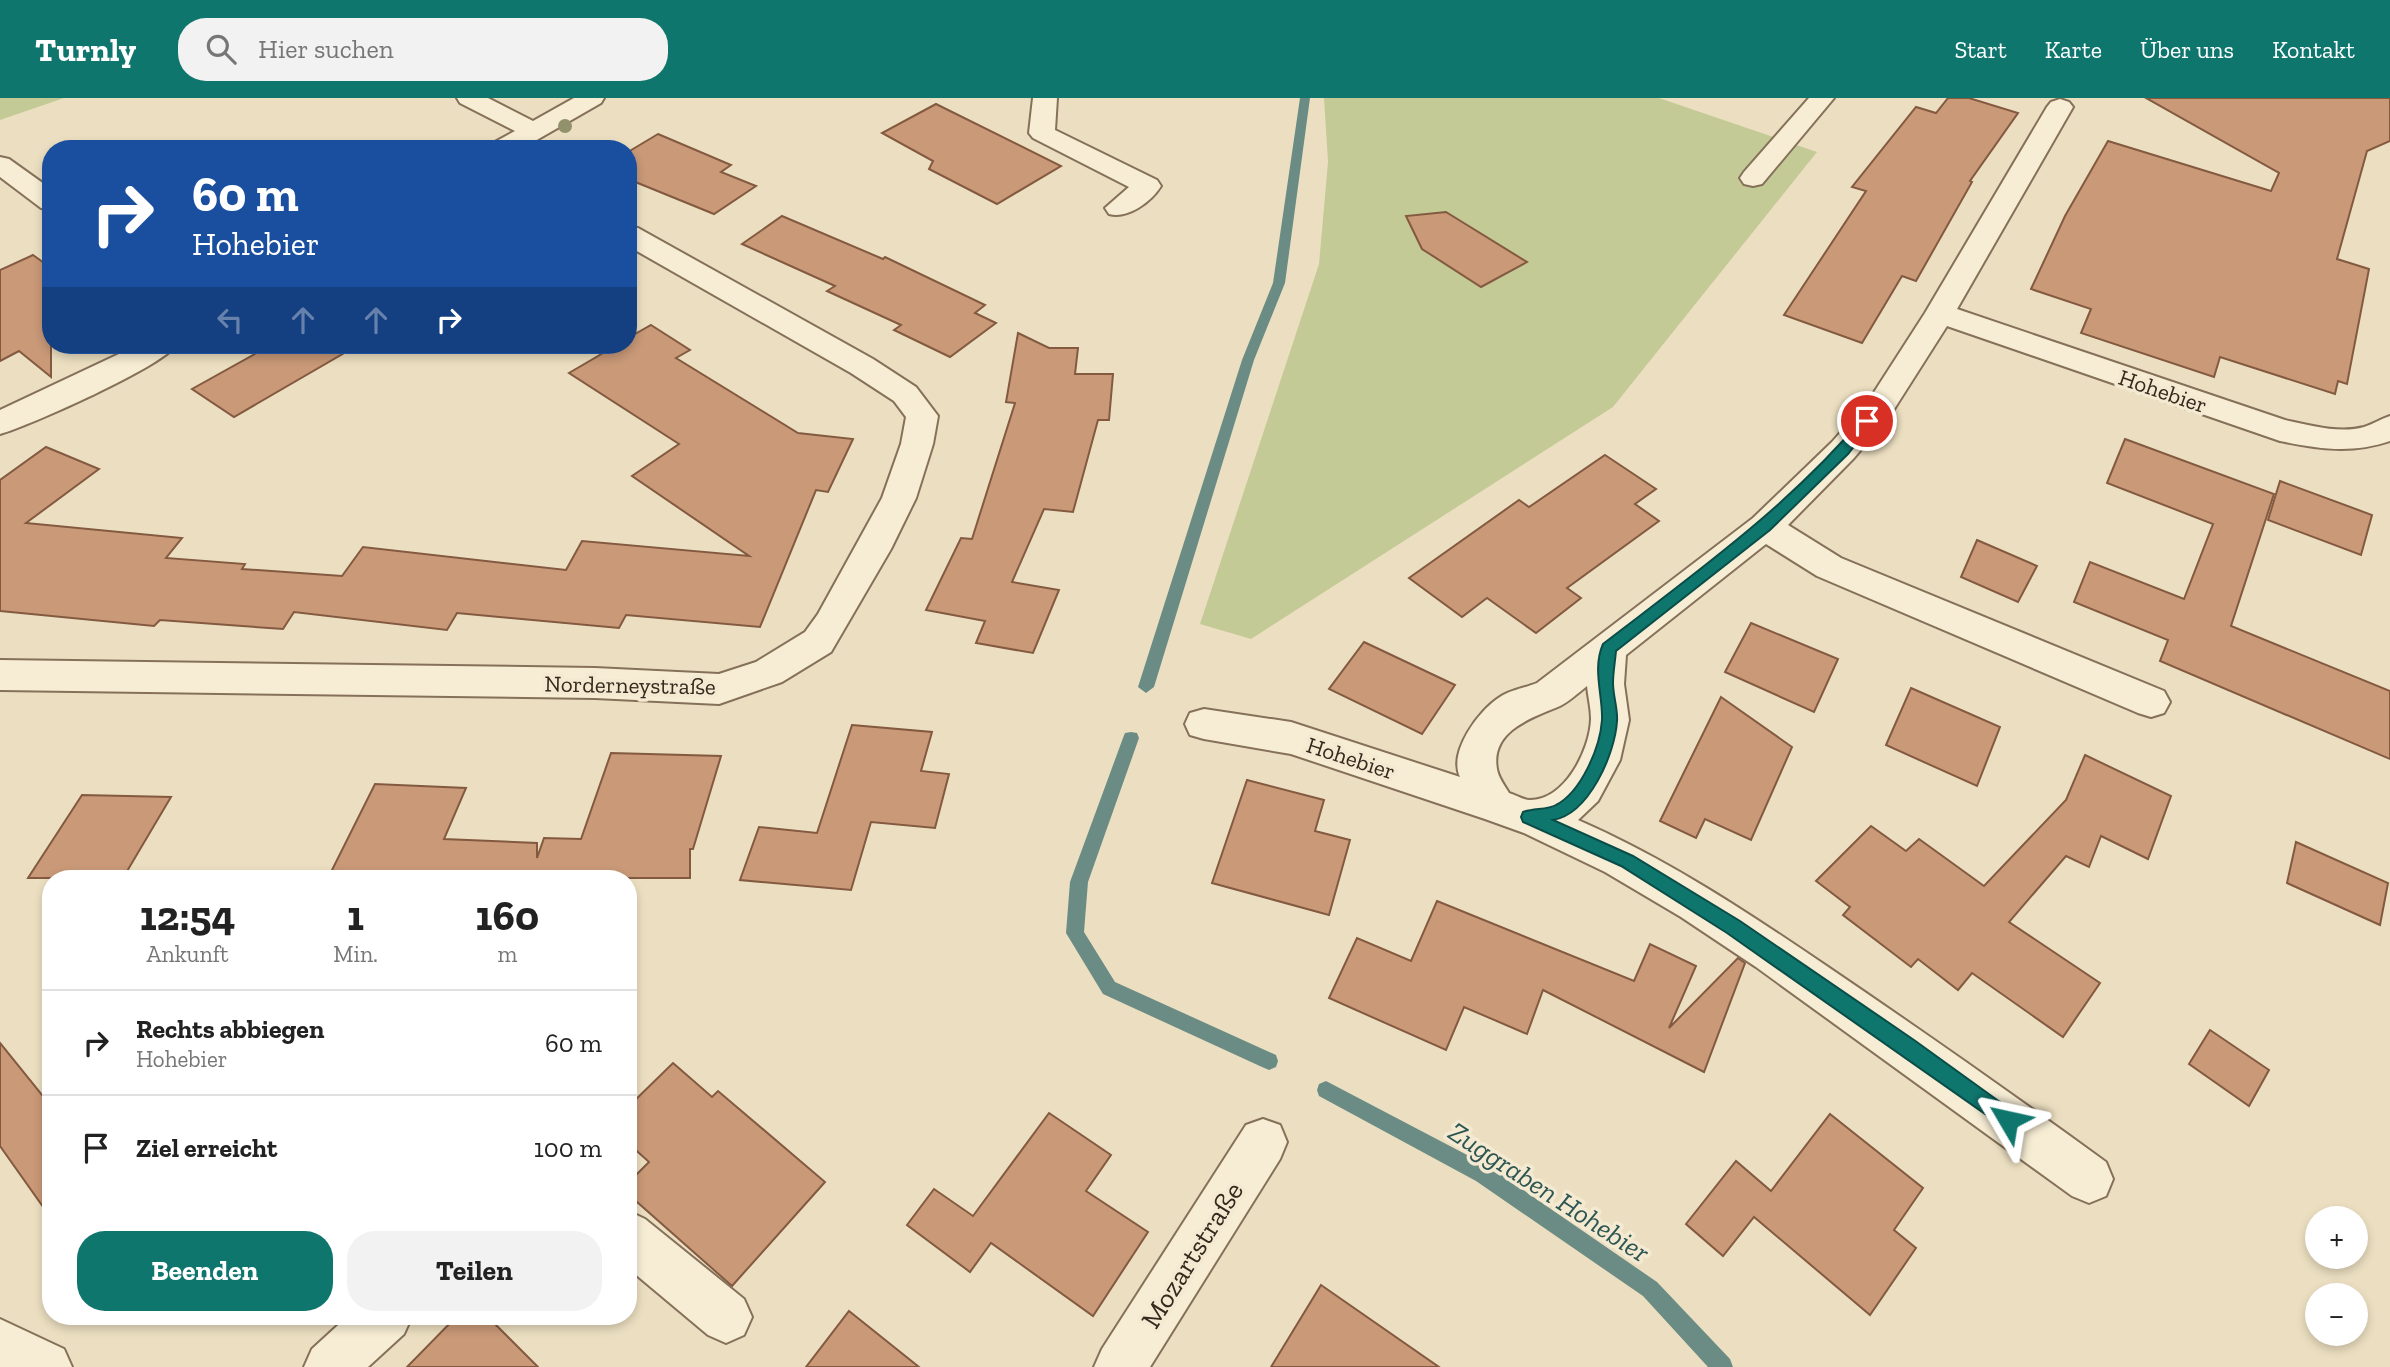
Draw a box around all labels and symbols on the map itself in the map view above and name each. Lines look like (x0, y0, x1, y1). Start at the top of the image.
street label: Hohebier (2115, 363, 2211, 419)
pin (1837, 391, 1897, 451)
street label: Norderneystraße (544, 670, 716, 700)
street label: Hohebier (1303, 731, 1399, 785)
position arrow (1971, 1083, 2045, 1157)
water label: Zuggraben Hohebier (1443, 1115, 1656, 1269)
street label: Mozartstraße (1134, 1176, 1250, 1334)

